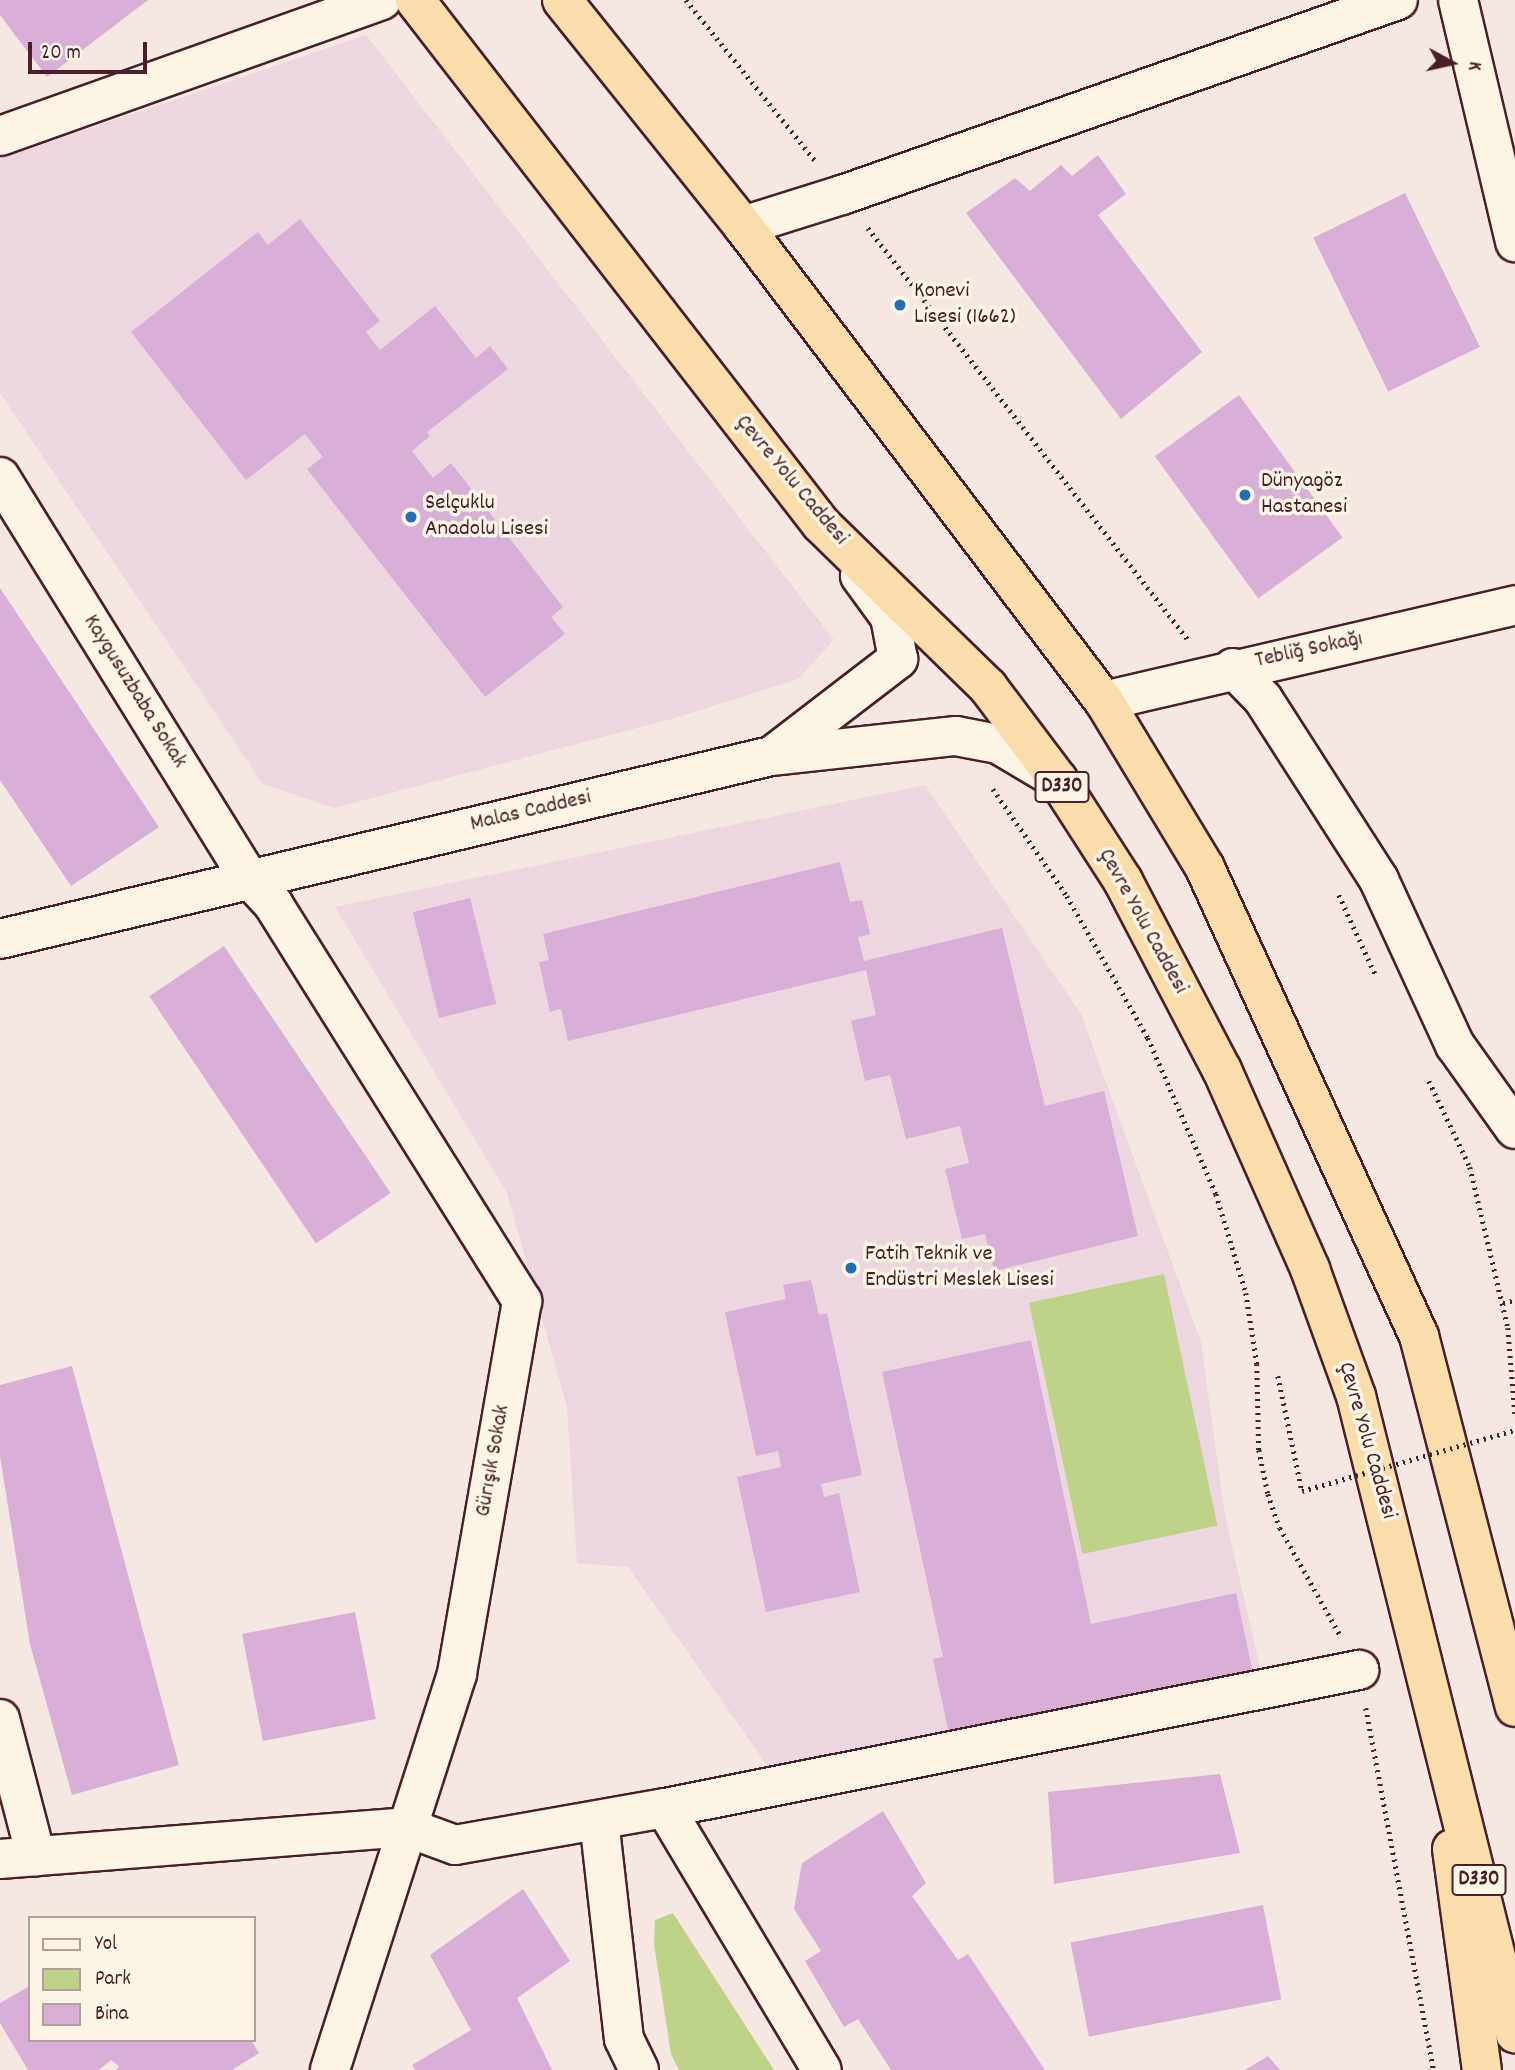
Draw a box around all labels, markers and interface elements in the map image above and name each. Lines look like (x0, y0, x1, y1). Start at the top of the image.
scale bar (32, 28, 150, 72)
north arrow (1417, 28, 1487, 98)
text: 20 m (41, 39, 81, 69)
text: K (1459, 60, 1487, 72)
place label: Konevi Lisesi (1662) (914, 278, 1016, 332)
marker: Konevi Lisesi (1662) (892, 297, 908, 313)
street label: Çevre Yolu Caddesi (729, 410, 853, 552)
place label: Dünyagöz Hastanesi (1261, 468, 1347, 522)
marker: Dünyagöz Hastanesi (1235, 485, 1255, 505)
place label: Selçuklu Anadolu Lisesi (425, 490, 548, 544)
marker: Selçuklu Anadolu Lisesi (403, 509, 419, 525)
street label: Kaygusuzbaba Sokak (76, 610, 192, 774)
street label: Tebliğ Sokağı (1253, 626, 1365, 676)
road number: D330 (1034, 770, 1090, 804)
street label: Malas Caddesi (468, 785, 594, 839)
street label: Çevre Yolu Caddesi (1091, 845, 1193, 999)
place label: Fatih Teknik ve Endüstri Meslek Lisesi (865, 1241, 1054, 1295)
marker: Fatih Teknik ve Endüstri Meslek Lisesi (843, 1260, 859, 1276)
street label: Çevre Yolu Caddesi (1330, 1360, 1402, 1522)
street label: Gürışık Sokak (471, 1403, 517, 1519)
road number: D330 (1451, 1862, 1507, 1898)
legend (28, 1916, 256, 2042)
text: Yol (95, 1930, 117, 1960)
text: Park (95, 1965, 131, 1995)
text: Bina (95, 2000, 128, 2030)

